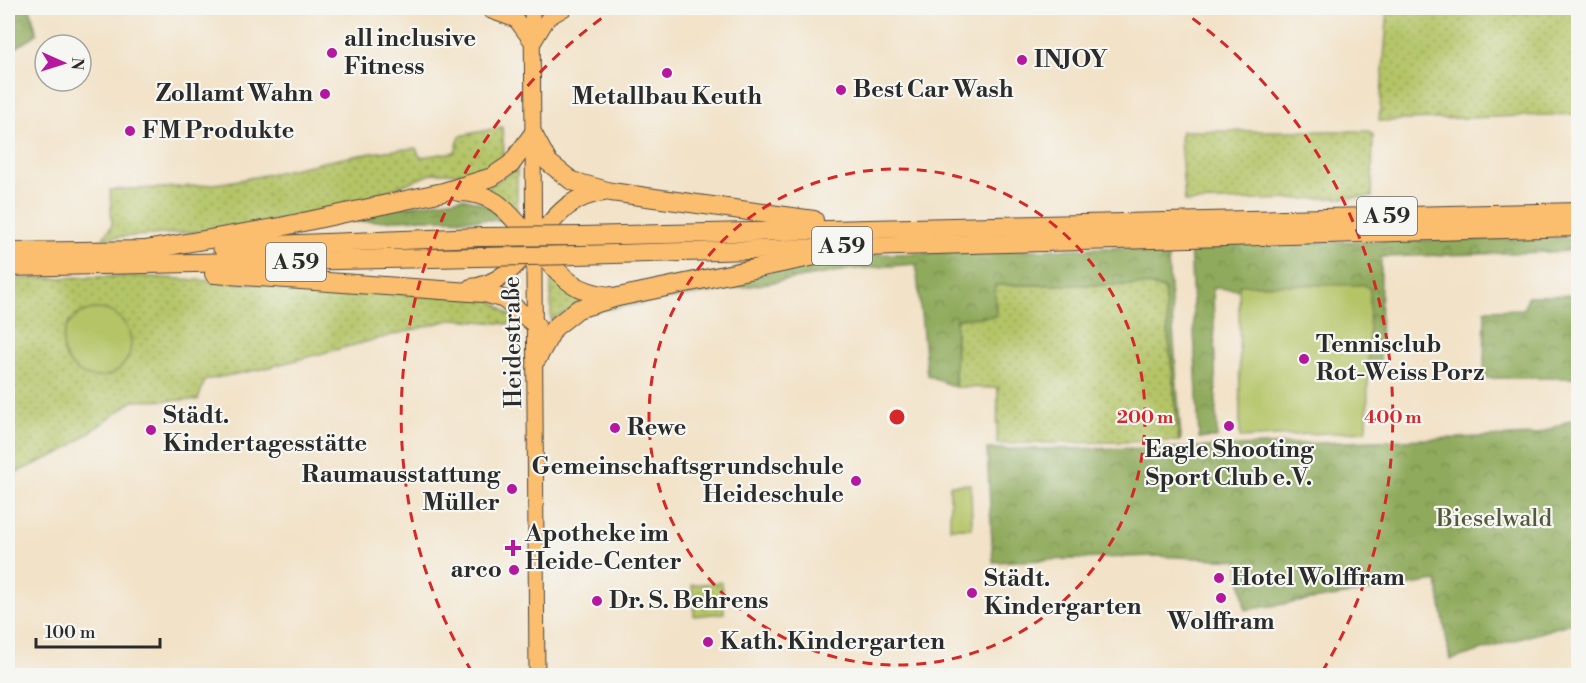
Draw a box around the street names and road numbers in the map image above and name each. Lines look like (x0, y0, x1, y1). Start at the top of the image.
road number: A 59 (1357, 197, 1417, 235)
road number: A 59 (812, 227, 872, 265)
road number: A 59 (266, 243, 326, 281)
street label: Heidestraße (497, 276, 529, 408)

